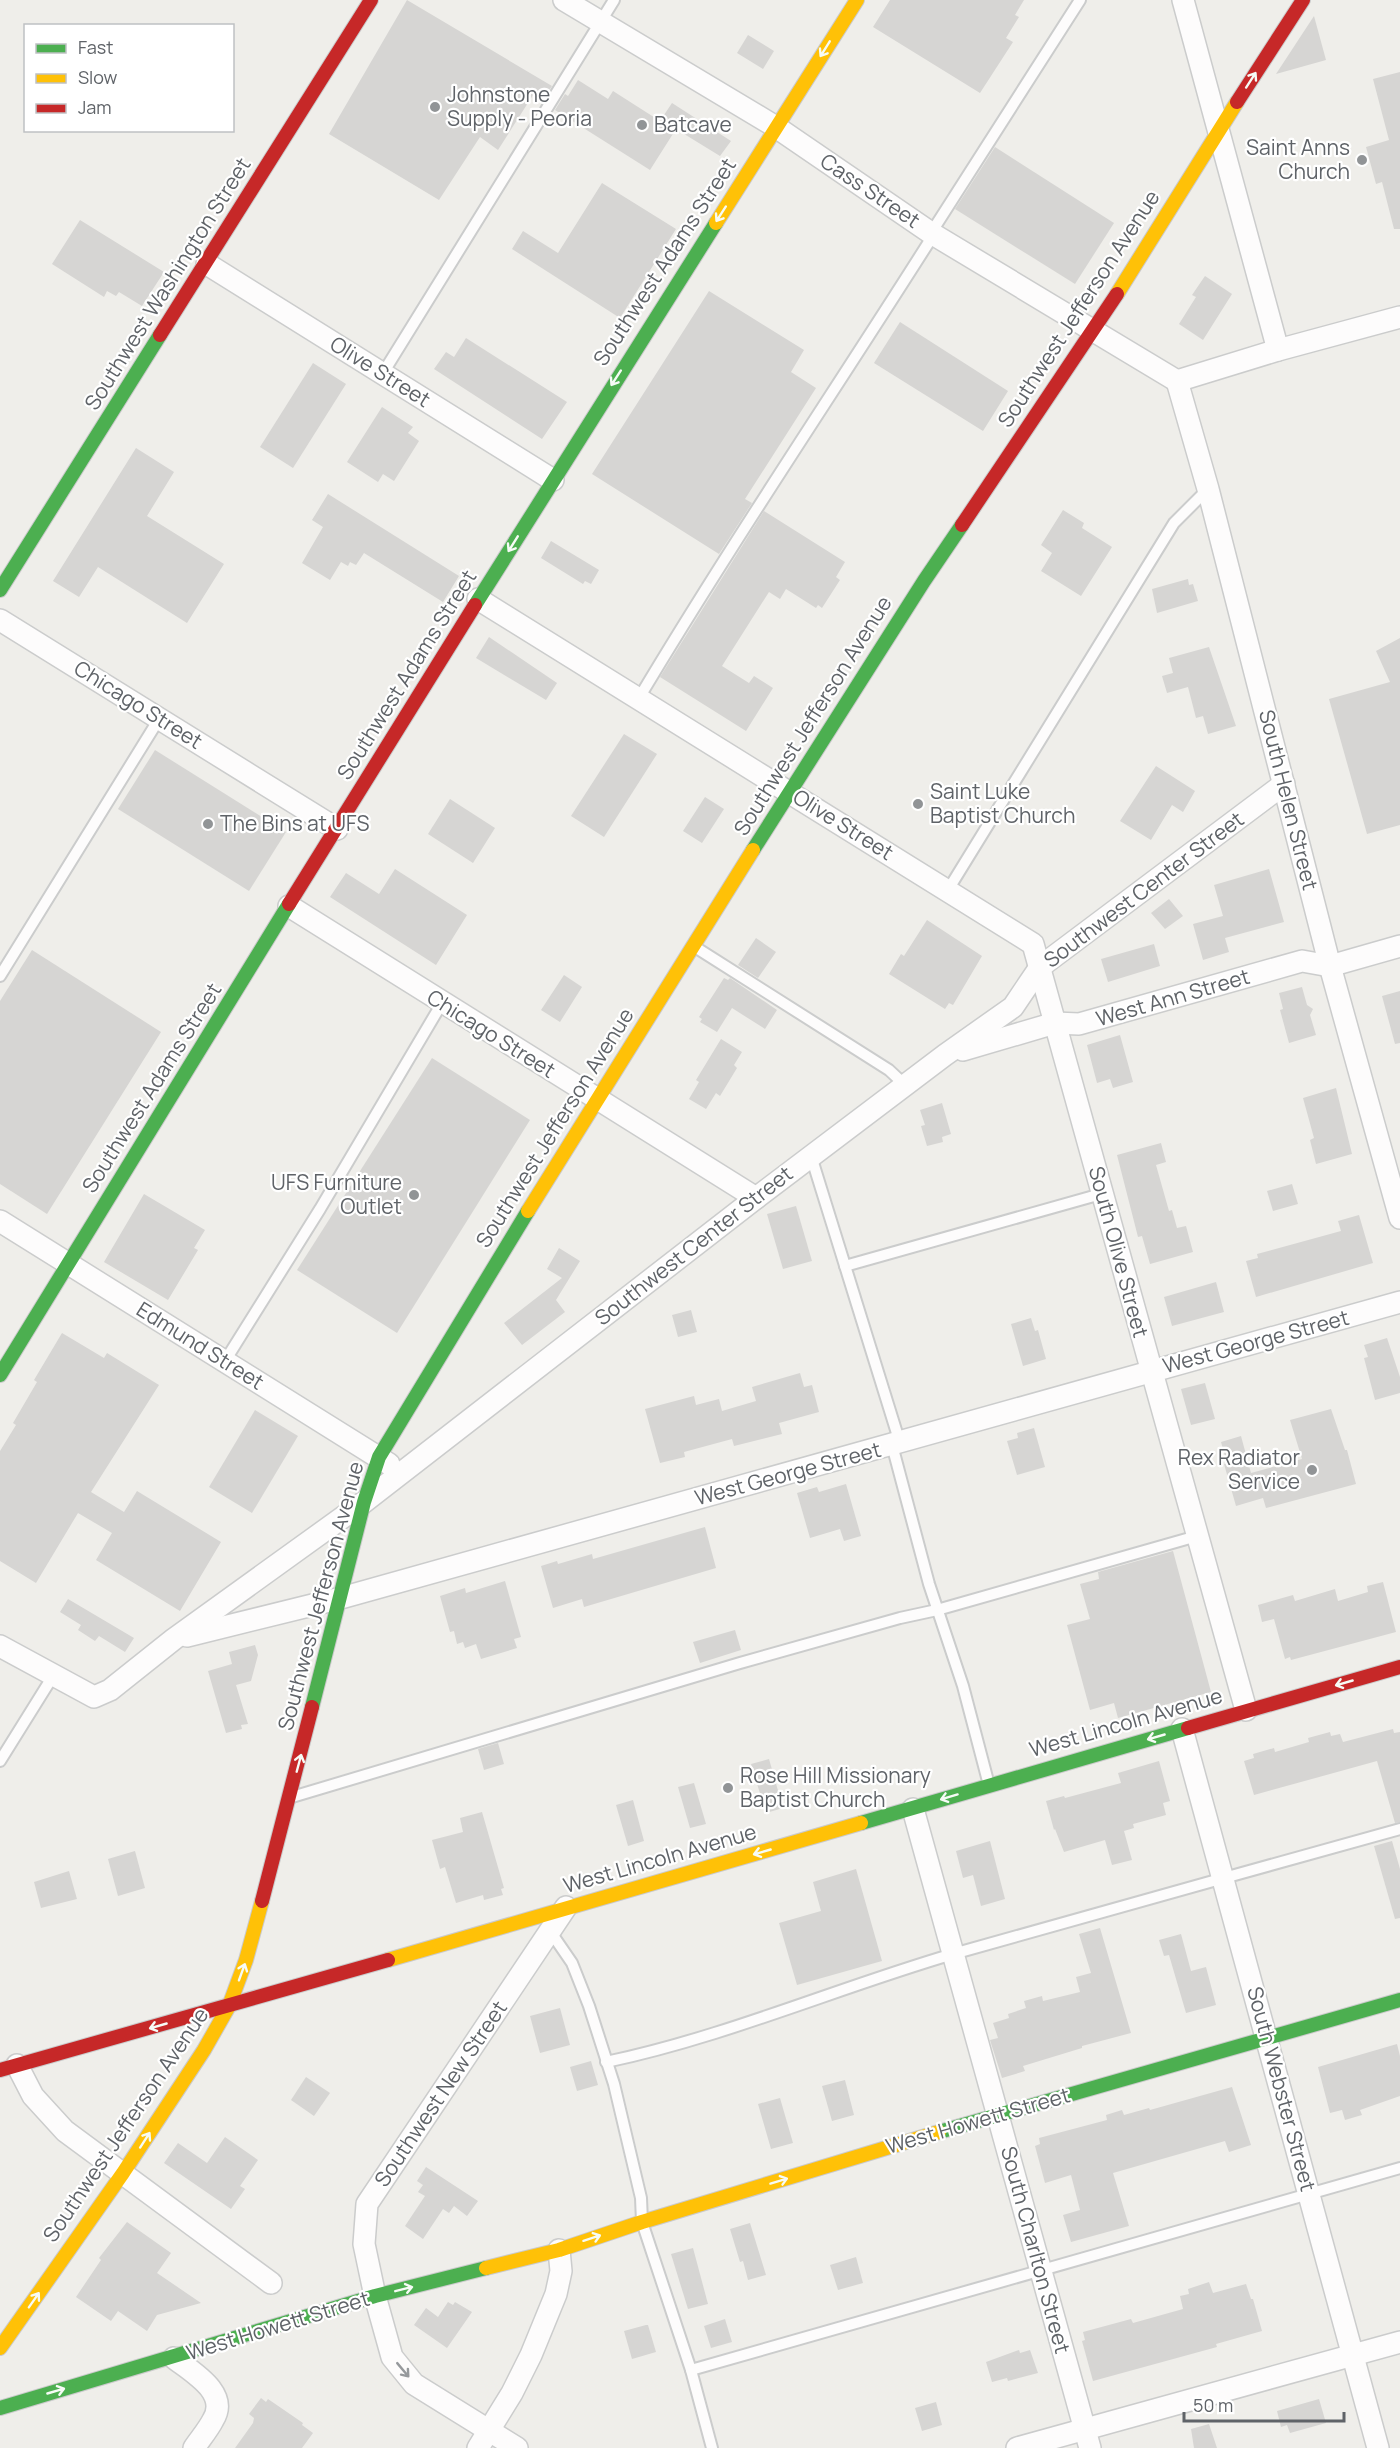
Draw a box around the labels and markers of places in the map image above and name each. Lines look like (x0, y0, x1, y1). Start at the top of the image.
place label: Johnstone Supply - Peoria (447, 80, 592, 132)
marker: Johnstone Supply - Peoria (428, 100, 442, 114)
place label: Batcave (654, 110, 732, 138)
marker: Batcave (635, 118, 649, 132)
place label: Saint Anns Church (1246, 133, 1350, 185)
marker: Saint Anns Church (1355, 153, 1369, 167)
place label: Saint Luke Baptist Church (930, 777, 1075, 829)
marker: Saint Luke Baptist Church (911, 797, 925, 811)
place label: The Bins at UFS (220, 809, 370, 837)
marker: The Bins at UFS (201, 817, 215, 831)
place label: UFS Furniture Outlet (271, 1168, 402, 1220)
marker: UFS Furniture Outlet (407, 1188, 421, 1202)
place label: Rex Radiator Service (1178, 1443, 1300, 1495)
marker: Rex Radiator Service (1305, 1463, 1319, 1477)
place label: Rose Hill Missionary Baptist Church (740, 1761, 931, 1813)
marker: Rose Hill Missionary Baptist Church (721, 1781, 735, 1795)

